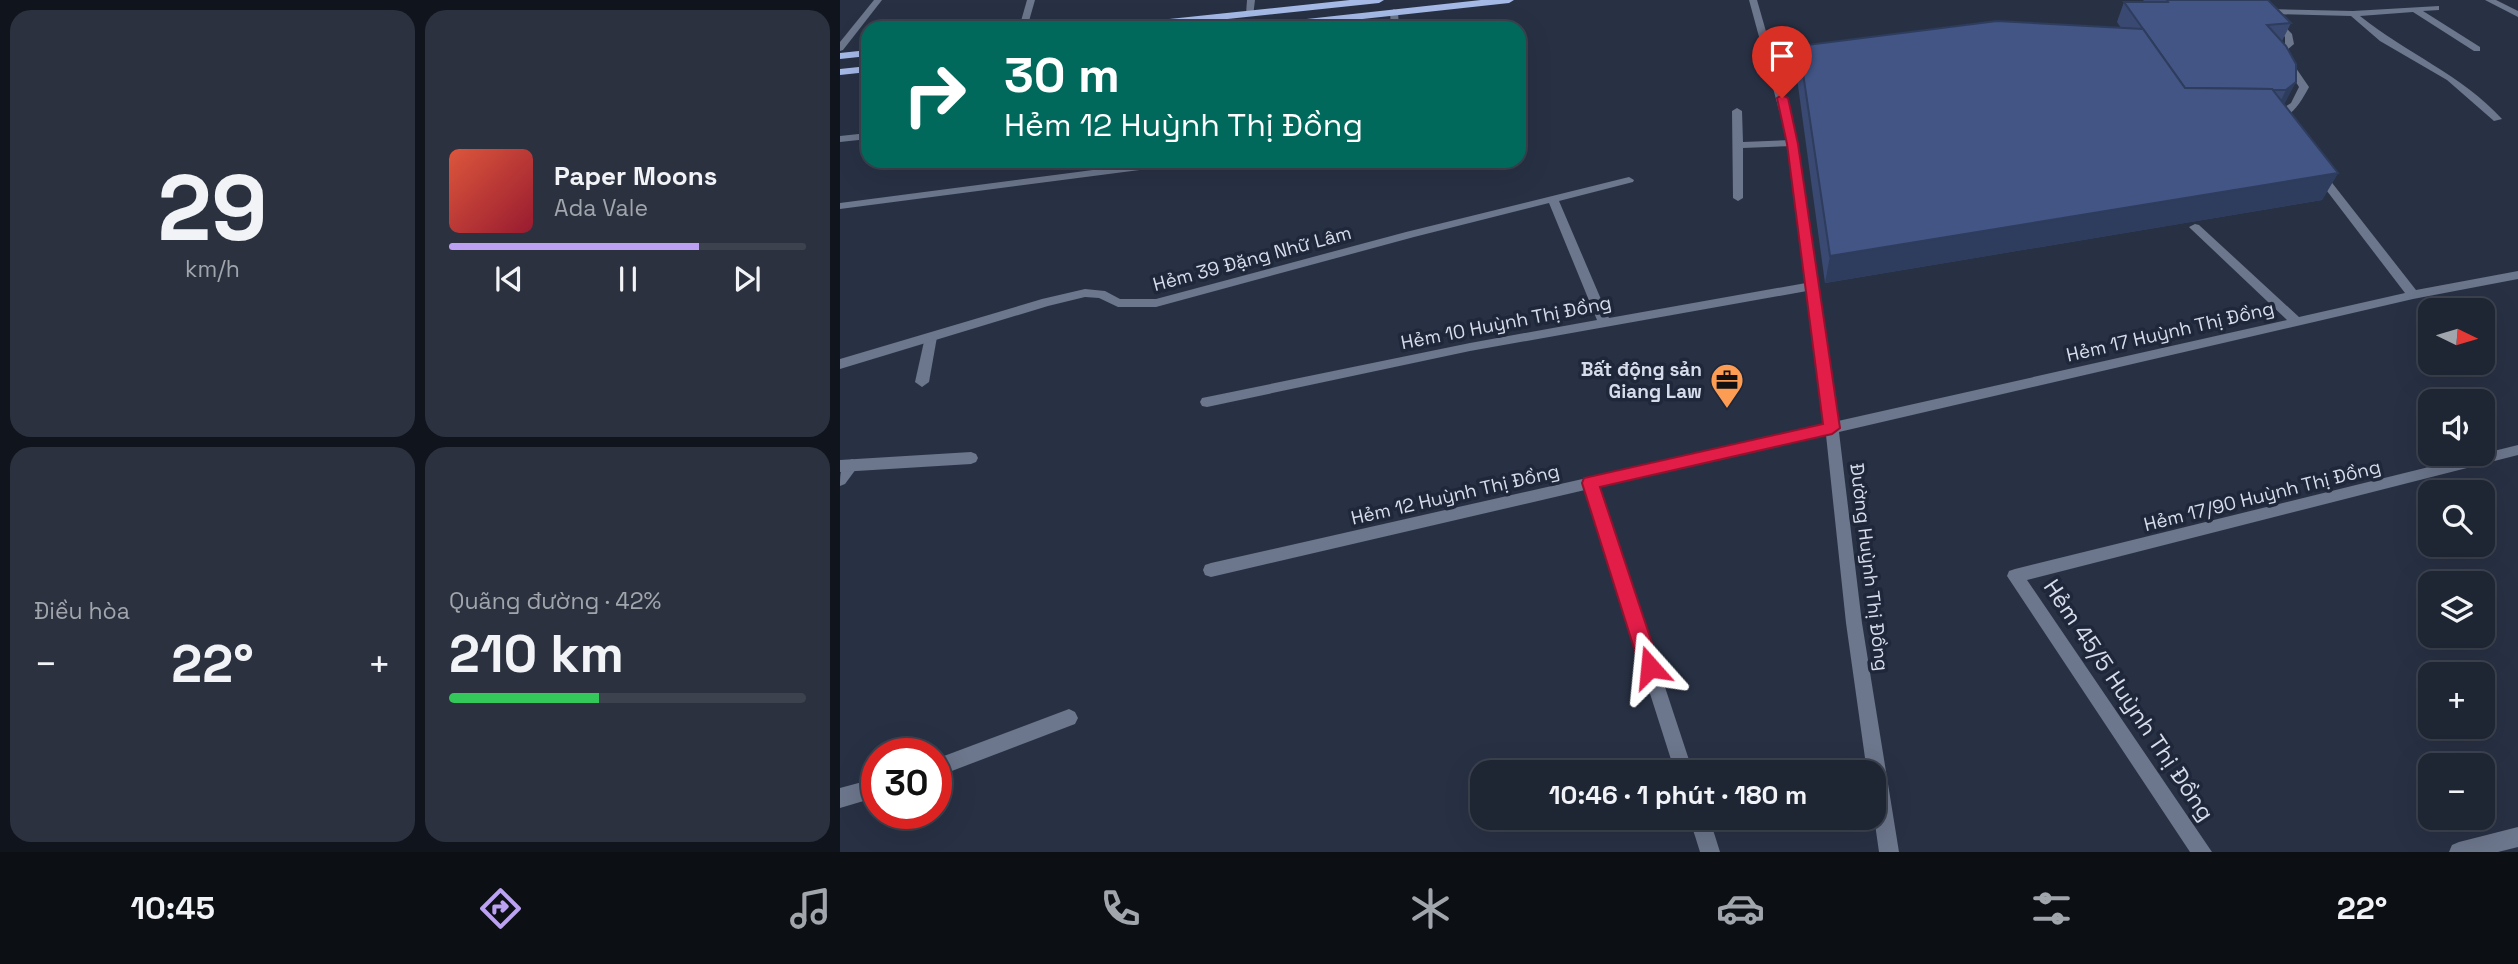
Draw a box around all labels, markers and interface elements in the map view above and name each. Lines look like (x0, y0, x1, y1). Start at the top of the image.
pin (1752, 26, 1812, 98)
icon: arrive (1763, 37, 1801, 75)
text: 30 m (1004, 44, 1120, 106)
icon: right (889, 49, 980, 140)
text: Hẻm 12 Huỳnh Thị Đồng (1004, 105, 1363, 145)
text: 29 (158, 150, 267, 267)
text: Paper Moons (554, 159, 717, 193)
text: Ada Vale (554, 193, 648, 223)
street label: Hẻm 39 Đặng Nhữ Lâm (1150, 220, 1354, 297)
text: km/h (185, 254, 240, 284)
icon: previous (490, 260, 528, 298)
icon: pause (609, 260, 647, 298)
icon: next (728, 260, 766, 298)
street label: Hẻm 10 Huỳnh Thị Đồng (1399, 290, 1613, 355)
street label: Hẻm 17 Huỳnh Thị Đồng (2064, 295, 2276, 368)
north arrow (2418, 298, 2496, 374)
map controls (2418, 298, 2495, 830)
place label: Bất động sản Giang Law (1581, 357, 1702, 404)
office icon: Bất động sản Giang Law (1708, 361, 1746, 410)
button: sound (2418, 389, 2495, 466)
street label: Hẻm 17/90 Huỳnh Thị Đồng (2141, 454, 2383, 537)
street label: Hẻm 12 Huỳnh Thị Đồng (1348, 458, 1562, 531)
street label: Đường Huỳnh Thị Đồng (1844, 462, 1895, 672)
button: search (2418, 480, 2495, 557)
button: layers (2418, 571, 2495, 648)
street label: Hẻm 45/5 Huỳnh Thị Đồng (2037, 573, 2221, 827)
text: Quãng đường · 42% (449, 586, 661, 616)
text: Điều hòa (34, 596, 130, 626)
text: 210 km (449, 621, 624, 687)
position arrow (1613, 630, 1687, 704)
text: 22° (171, 631, 254, 697)
text: − (34, 640, 58, 688)
text: + (367, 640, 391, 688)
button: + (2418, 662, 2495, 739)
speed limit sign: 30 (861, 738, 952, 829)
button: − (2418, 753, 2495, 830)
text: 10:46 · 1 phút · 180 m (1549, 778, 1807, 812)
icon: directions (476, 884, 525, 933)
icon: music (786, 884, 835, 933)
icon: phone (1096, 884, 1145, 933)
icon: climate (1406, 884, 1455, 933)
icon: car (1716, 884, 1765, 933)
icon: filters (2027, 884, 2076, 933)
text: 10:45 (131, 888, 215, 928)
text: 22° (2337, 888, 2387, 928)

